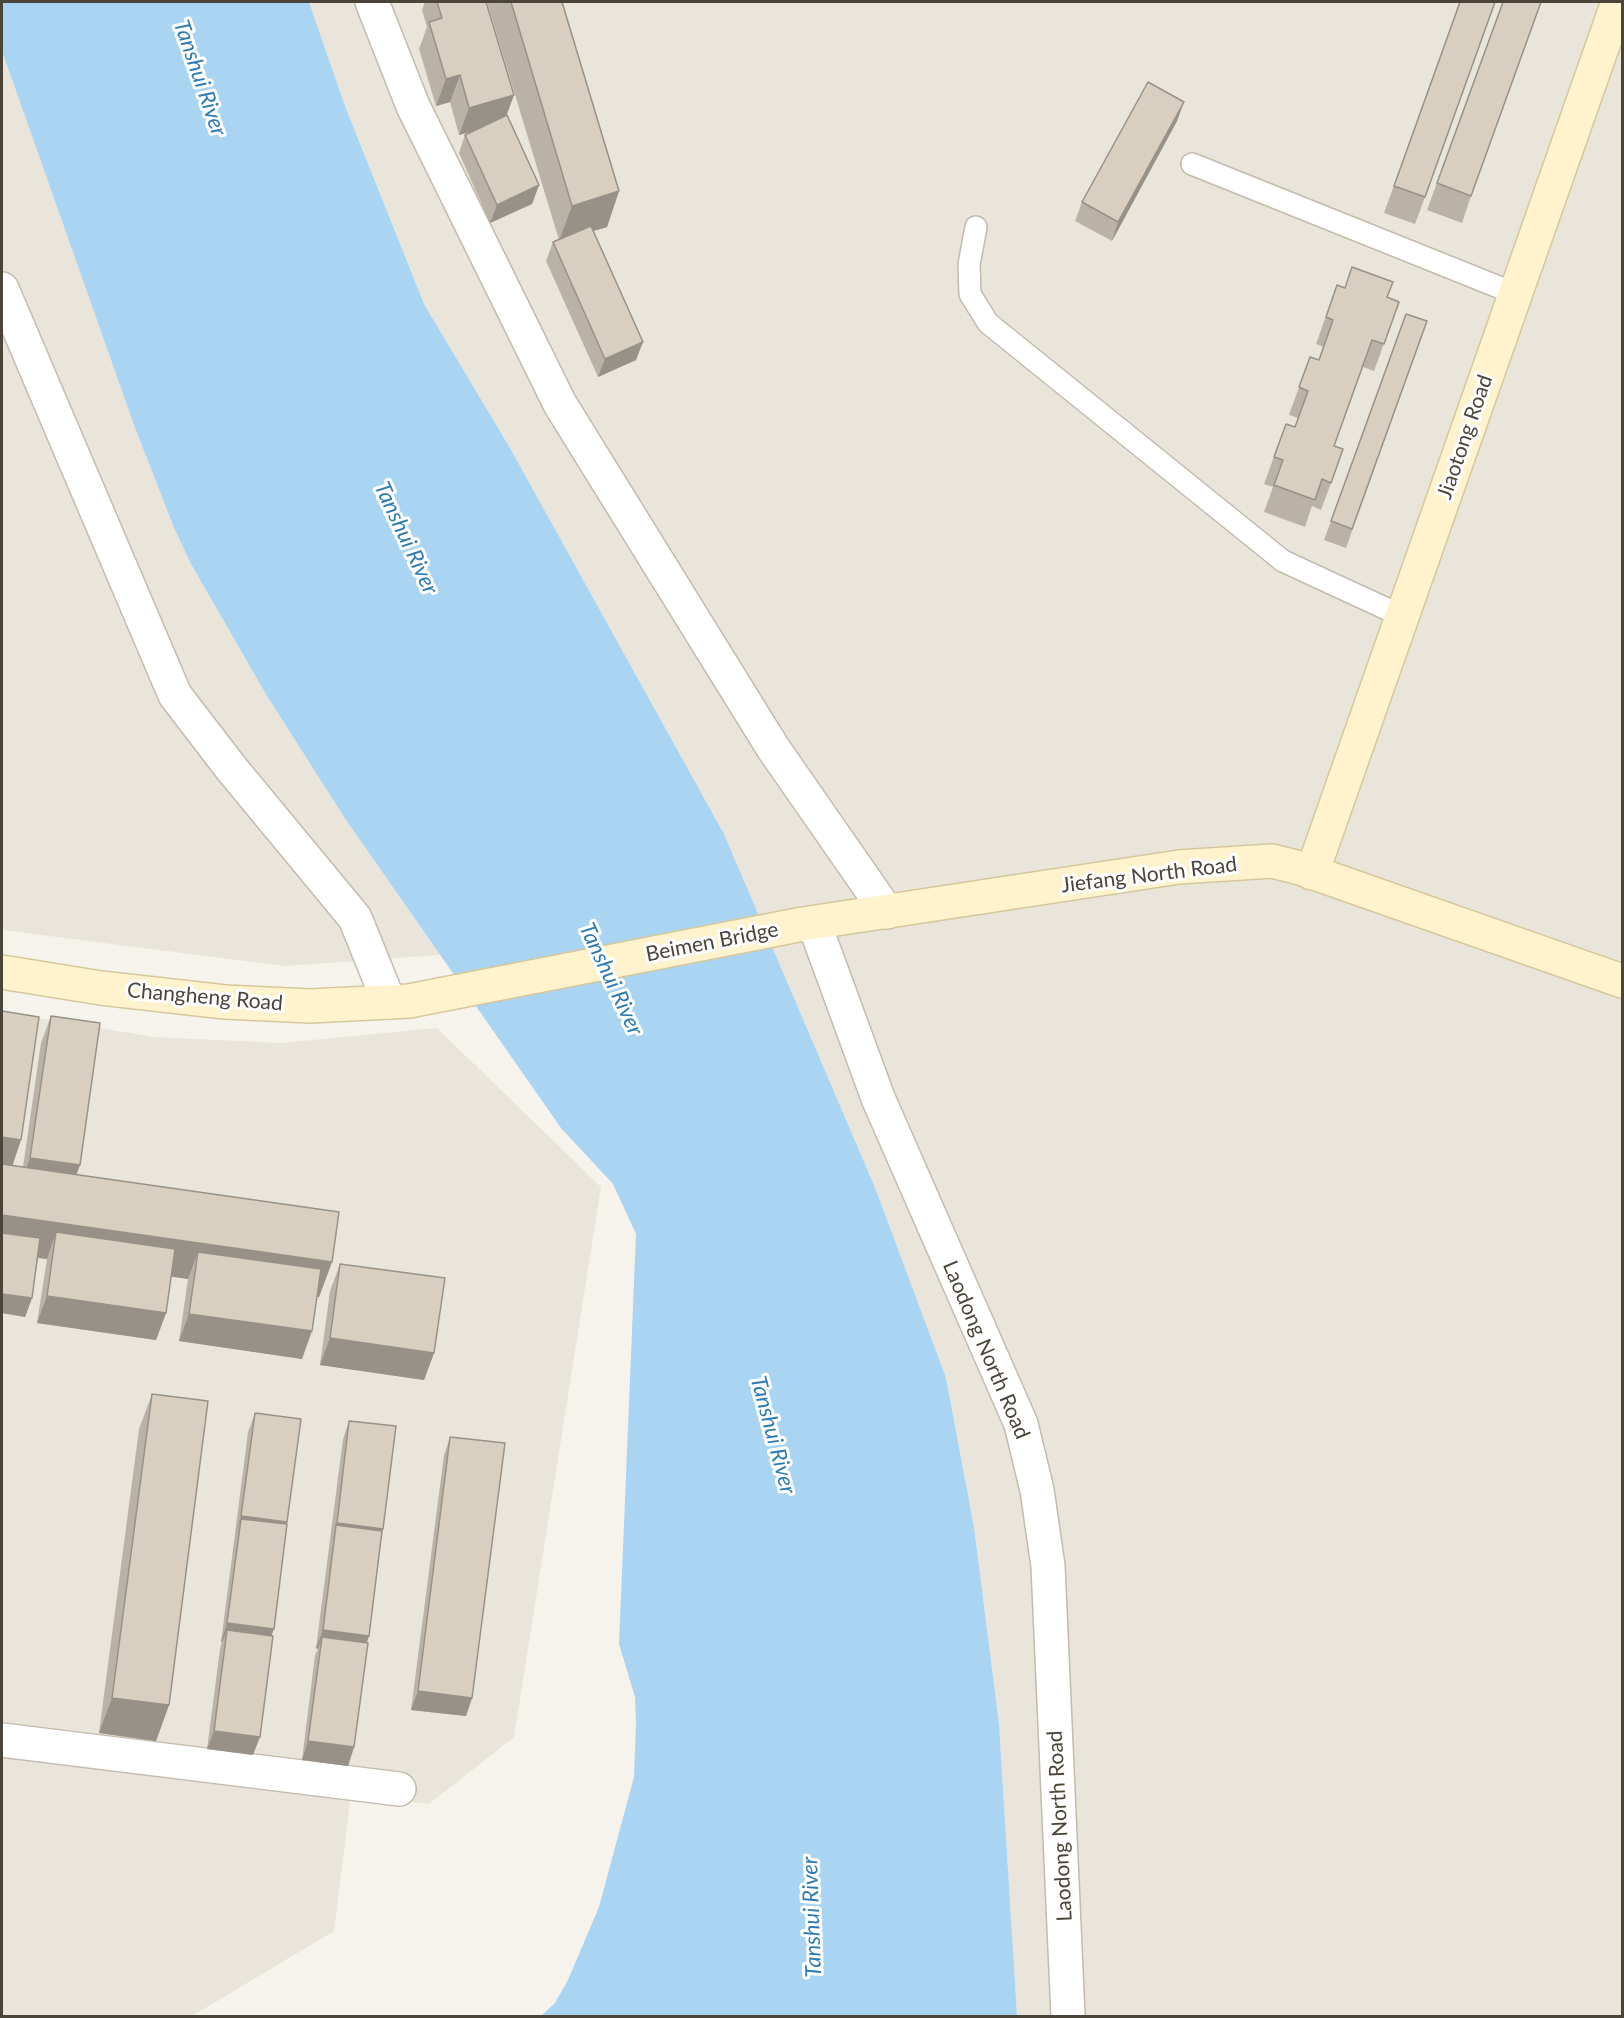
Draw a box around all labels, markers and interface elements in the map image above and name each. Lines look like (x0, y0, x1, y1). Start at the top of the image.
water label: Tanshui River (168, 17, 232, 139)
street label: Jiaotong Road (1432, 372, 1498, 502)
water label: Tanshui River (368, 478, 444, 598)
street label: Jiefang North Road (1060, 852, 1238, 898)
street label: Beimen Bridge (644, 917, 780, 967)
water label: Tanshui River (573, 919, 649, 1039)
street label: Changheng Road (126, 978, 284, 1016)
street label: Laodong North Road (937, 1257, 1035, 1443)
water label: Tanshui River (745, 1373, 801, 1497)
street label: Laodong North Road (1042, 1730, 1078, 1922)
water label: Tanshui River (797, 1856, 827, 1978)

